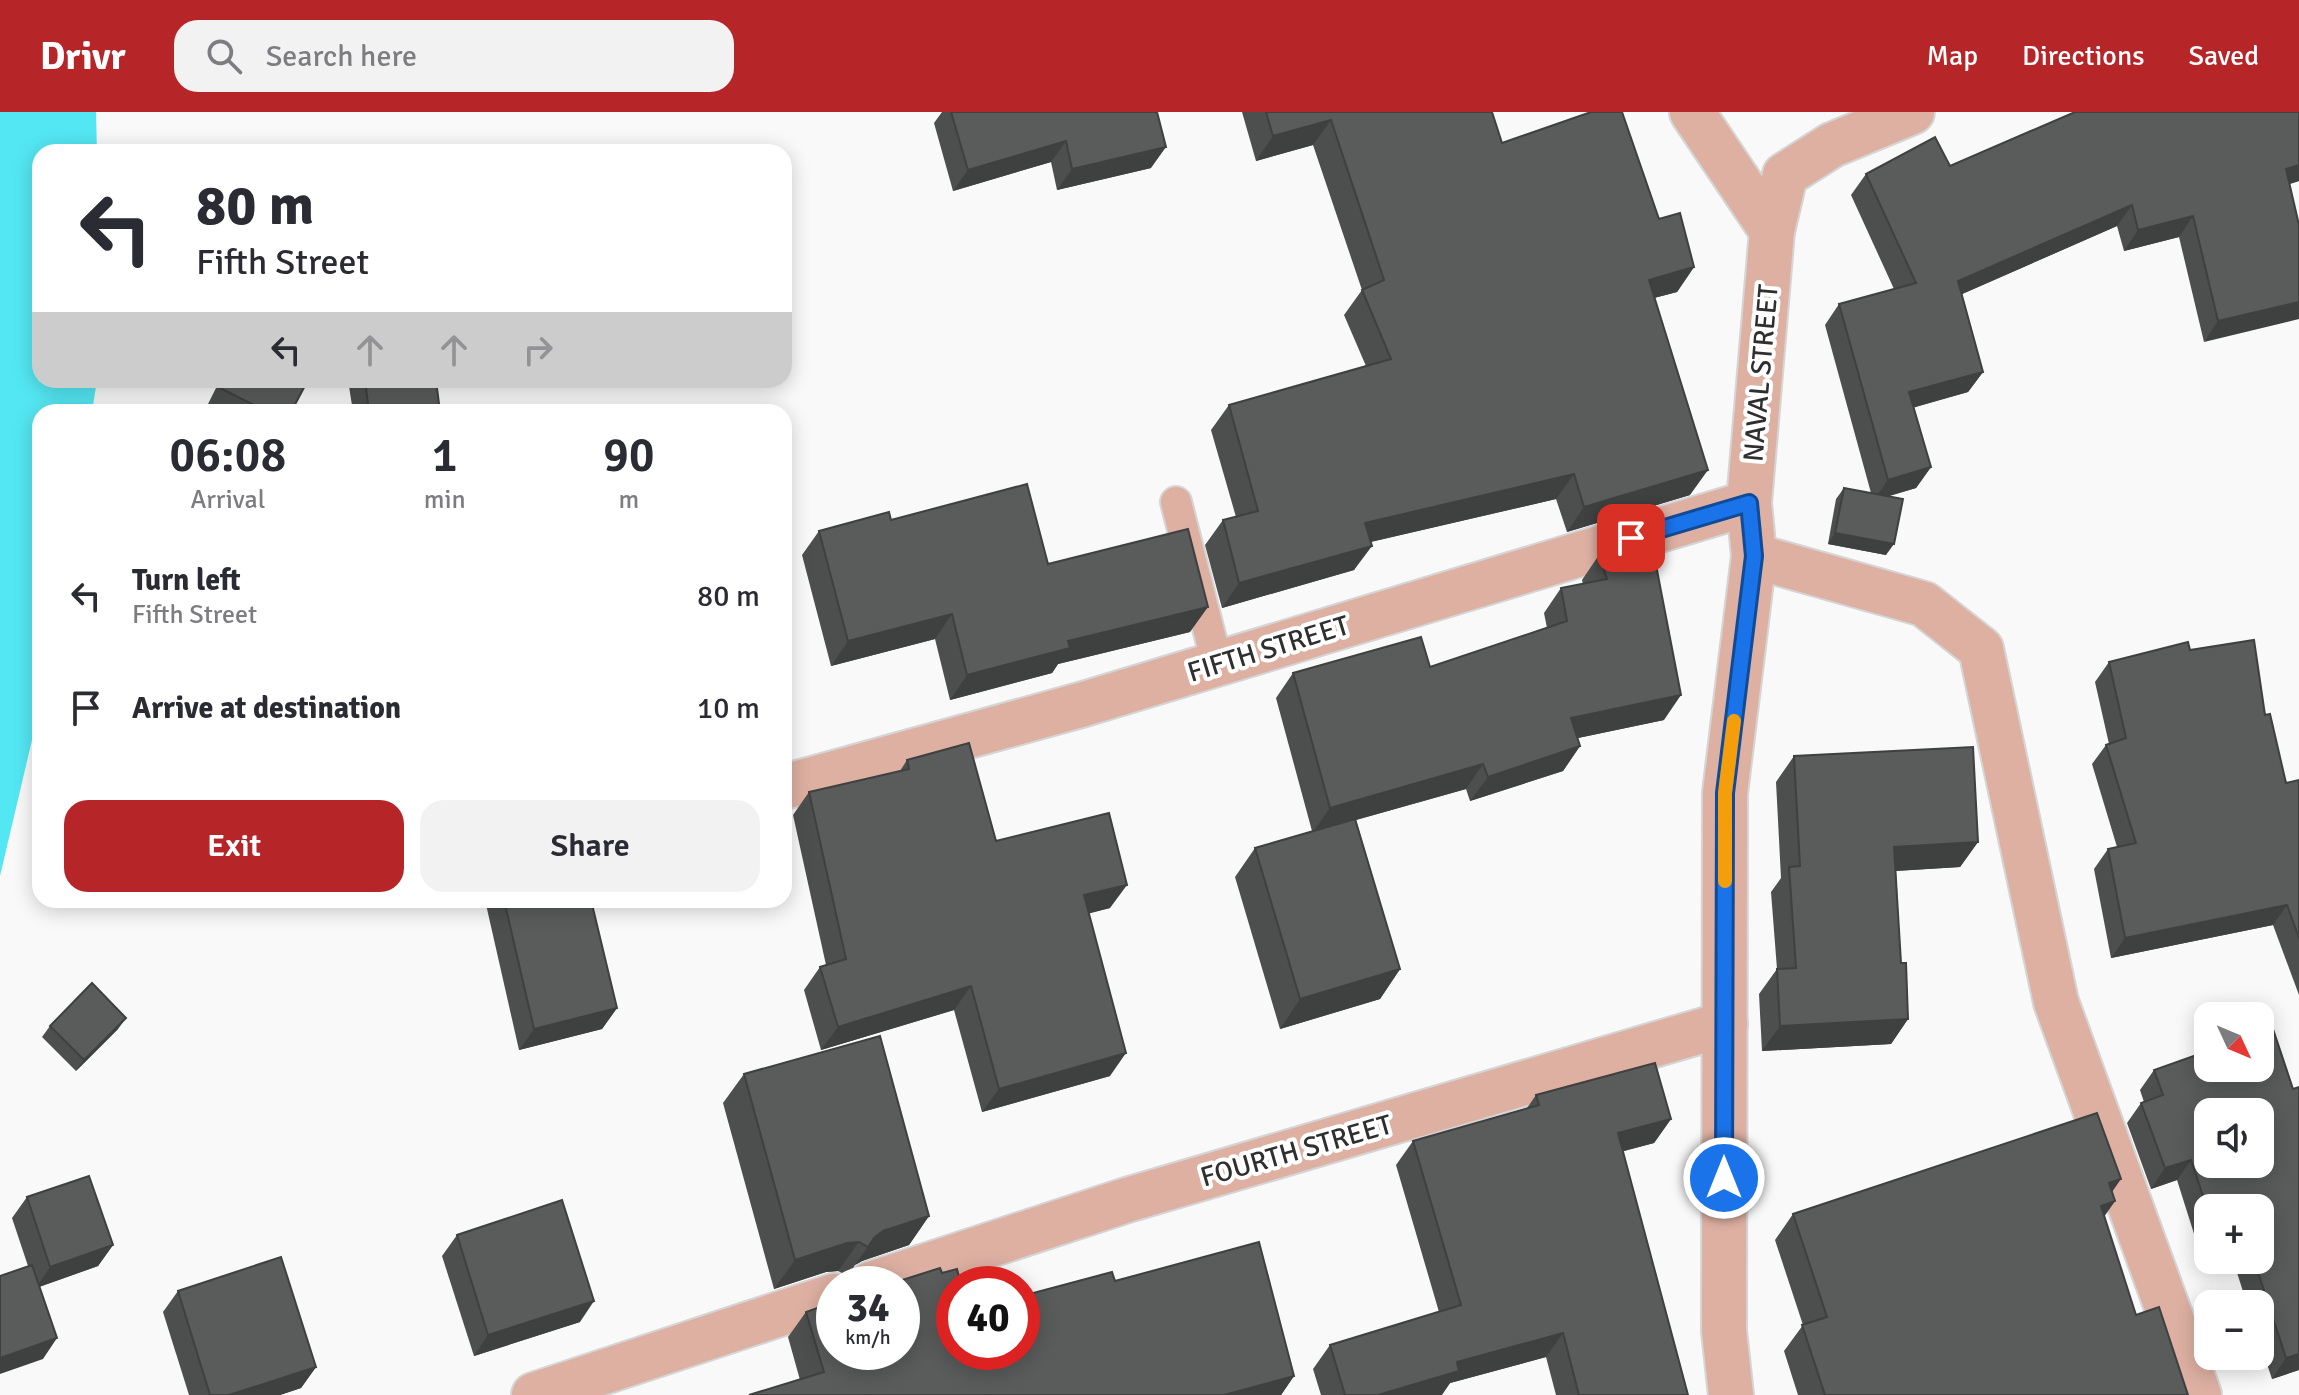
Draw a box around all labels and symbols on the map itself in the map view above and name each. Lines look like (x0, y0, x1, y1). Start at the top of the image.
street label: NAVAL STREET (1736, 283, 1786, 463)
pin (1597, 504, 1665, 572)
street label: FIFTH STREET (1183, 608, 1353, 690)
north arrow (2194, 1002, 2274, 1082)
street label: FOURTH STREET (1197, 1107, 1396, 1195)
position arrow (1682, 1136, 1766, 1220)
speed limit sign: 40 (936, 1266, 1040, 1370)

